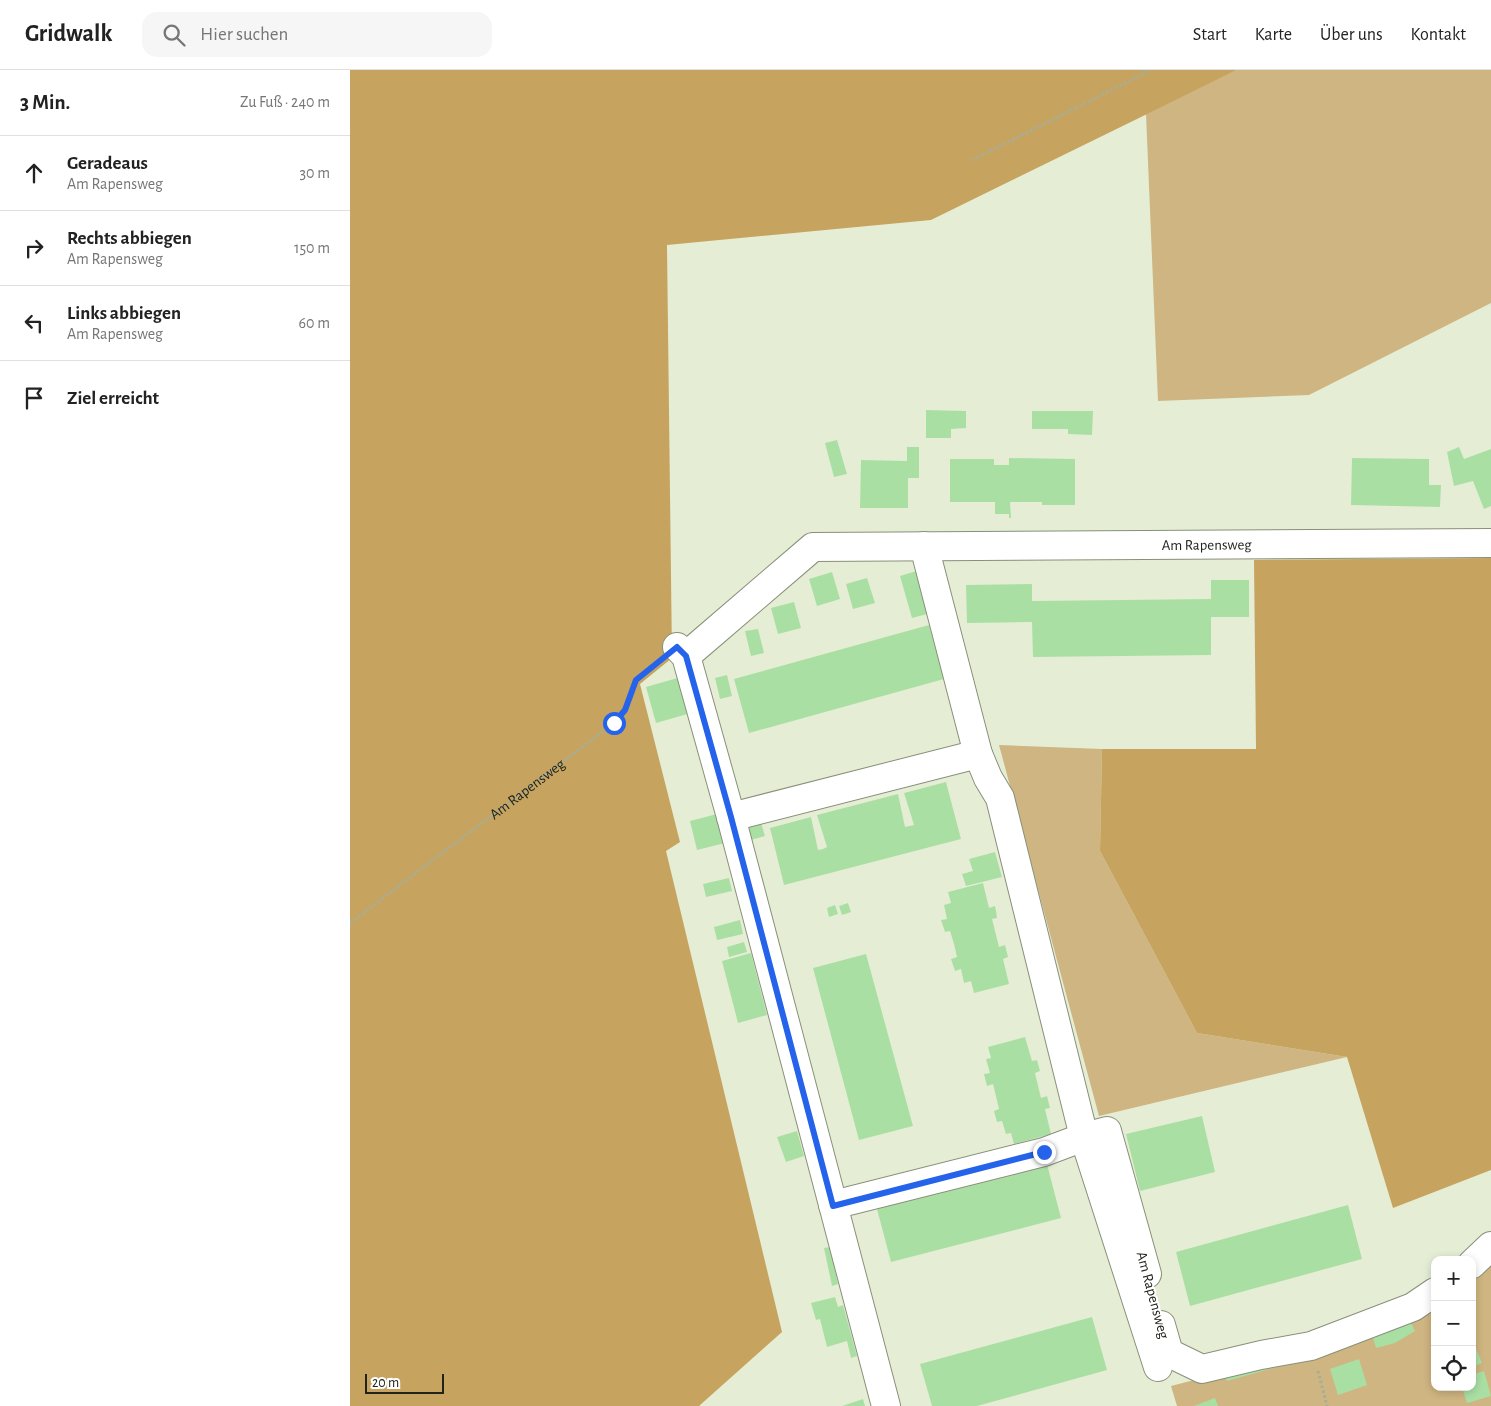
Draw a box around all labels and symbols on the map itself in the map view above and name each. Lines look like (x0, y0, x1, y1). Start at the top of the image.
street label: Am Rapensweg (1162, 537, 1252, 553)
route start (603, 712, 626, 735)
street label: Am Rapensweg (487, 756, 568, 822)
route end (1033, 1141, 1056, 1164)
street label: Am Rapensweg (1134, 1250, 1172, 1341)
scale bar (365, 1371, 444, 1394)

